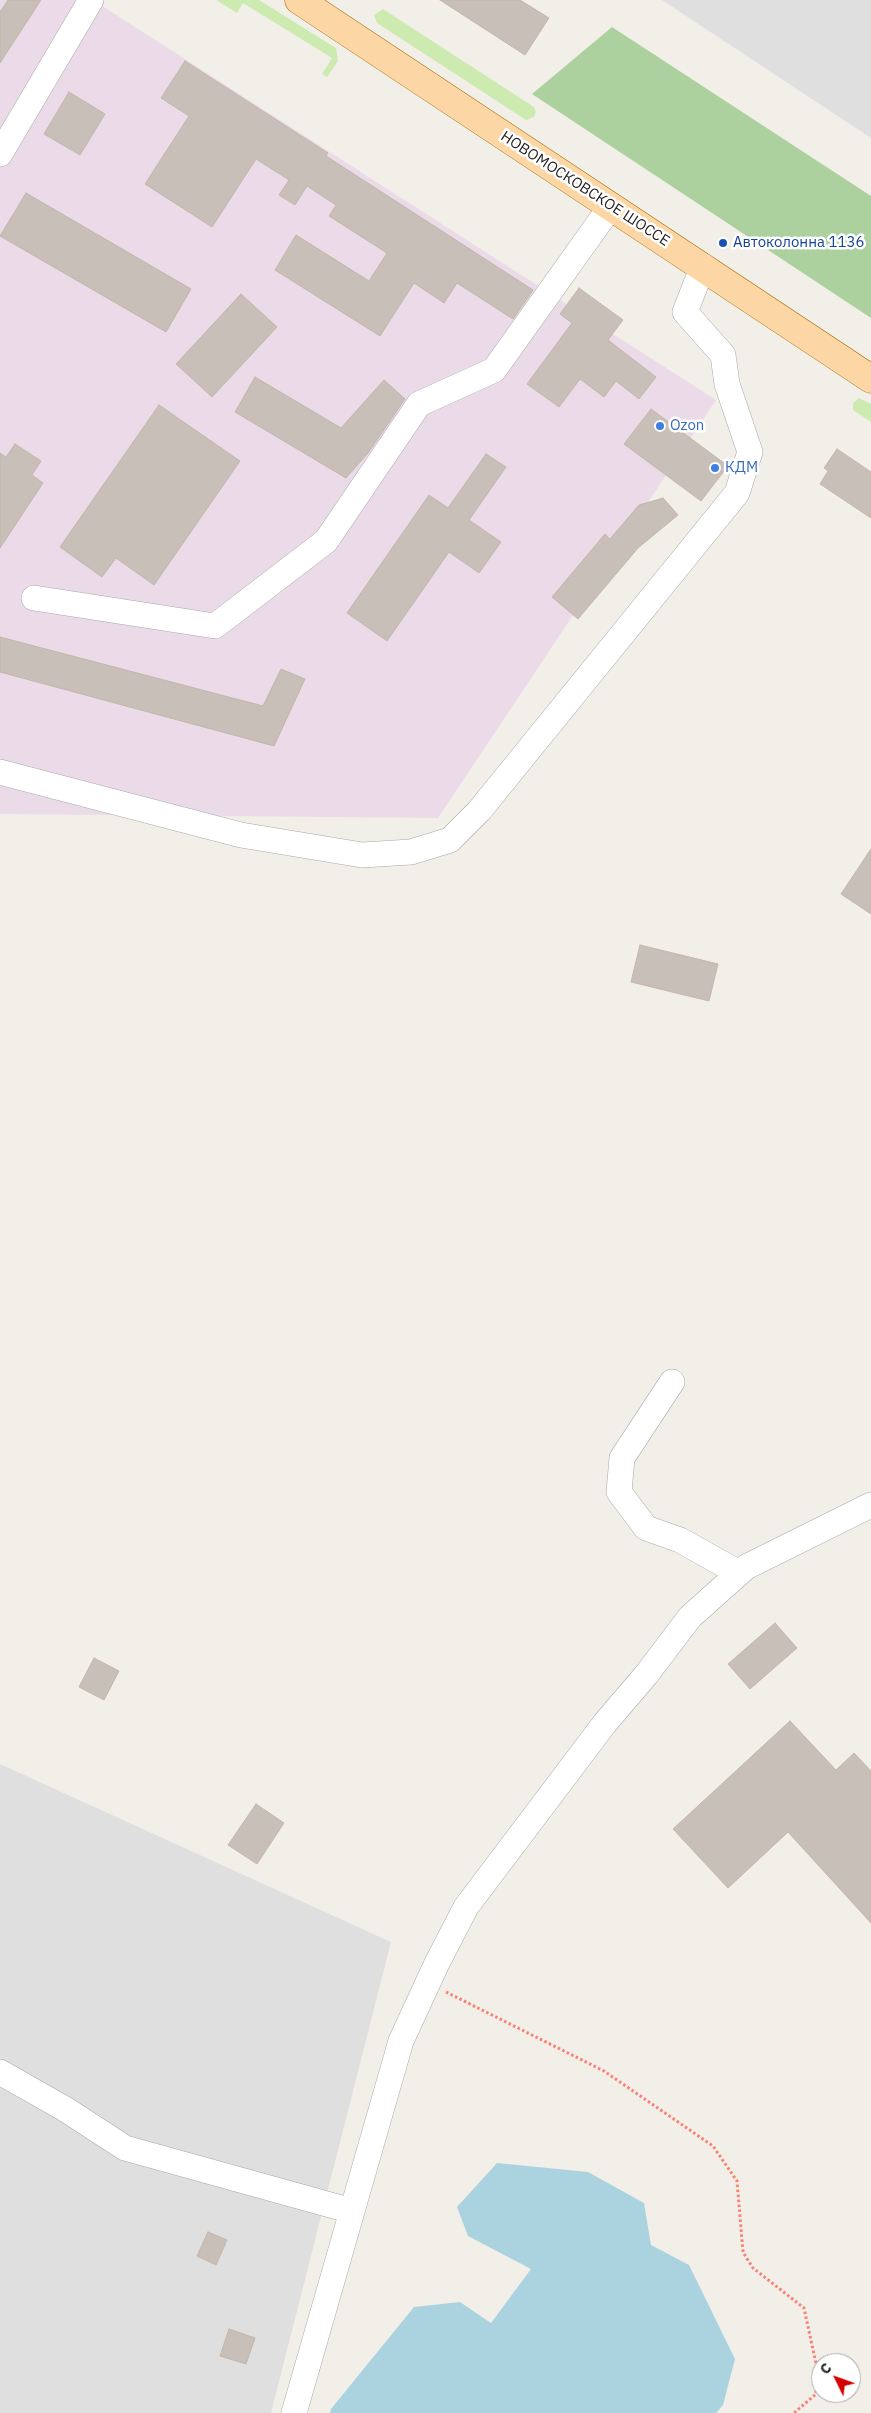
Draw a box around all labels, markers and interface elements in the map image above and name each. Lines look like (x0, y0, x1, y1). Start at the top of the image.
street label: НОВОМОСКОВСКОЕ ШОССЕ (497, 128, 673, 250)
place label: Автоколонна 1136 (733, 234, 865, 252)
marker: Автоколонна 1136 (717, 237, 729, 249)
place label: Ozon (670, 417, 704, 435)
marker: Ozon (654, 420, 666, 432)
place label: КДМ (725, 459, 758, 477)
marker: КДМ (709, 462, 721, 474)
north arrow (811, 2353, 861, 2403)
text: С (816, 2359, 835, 2378)

